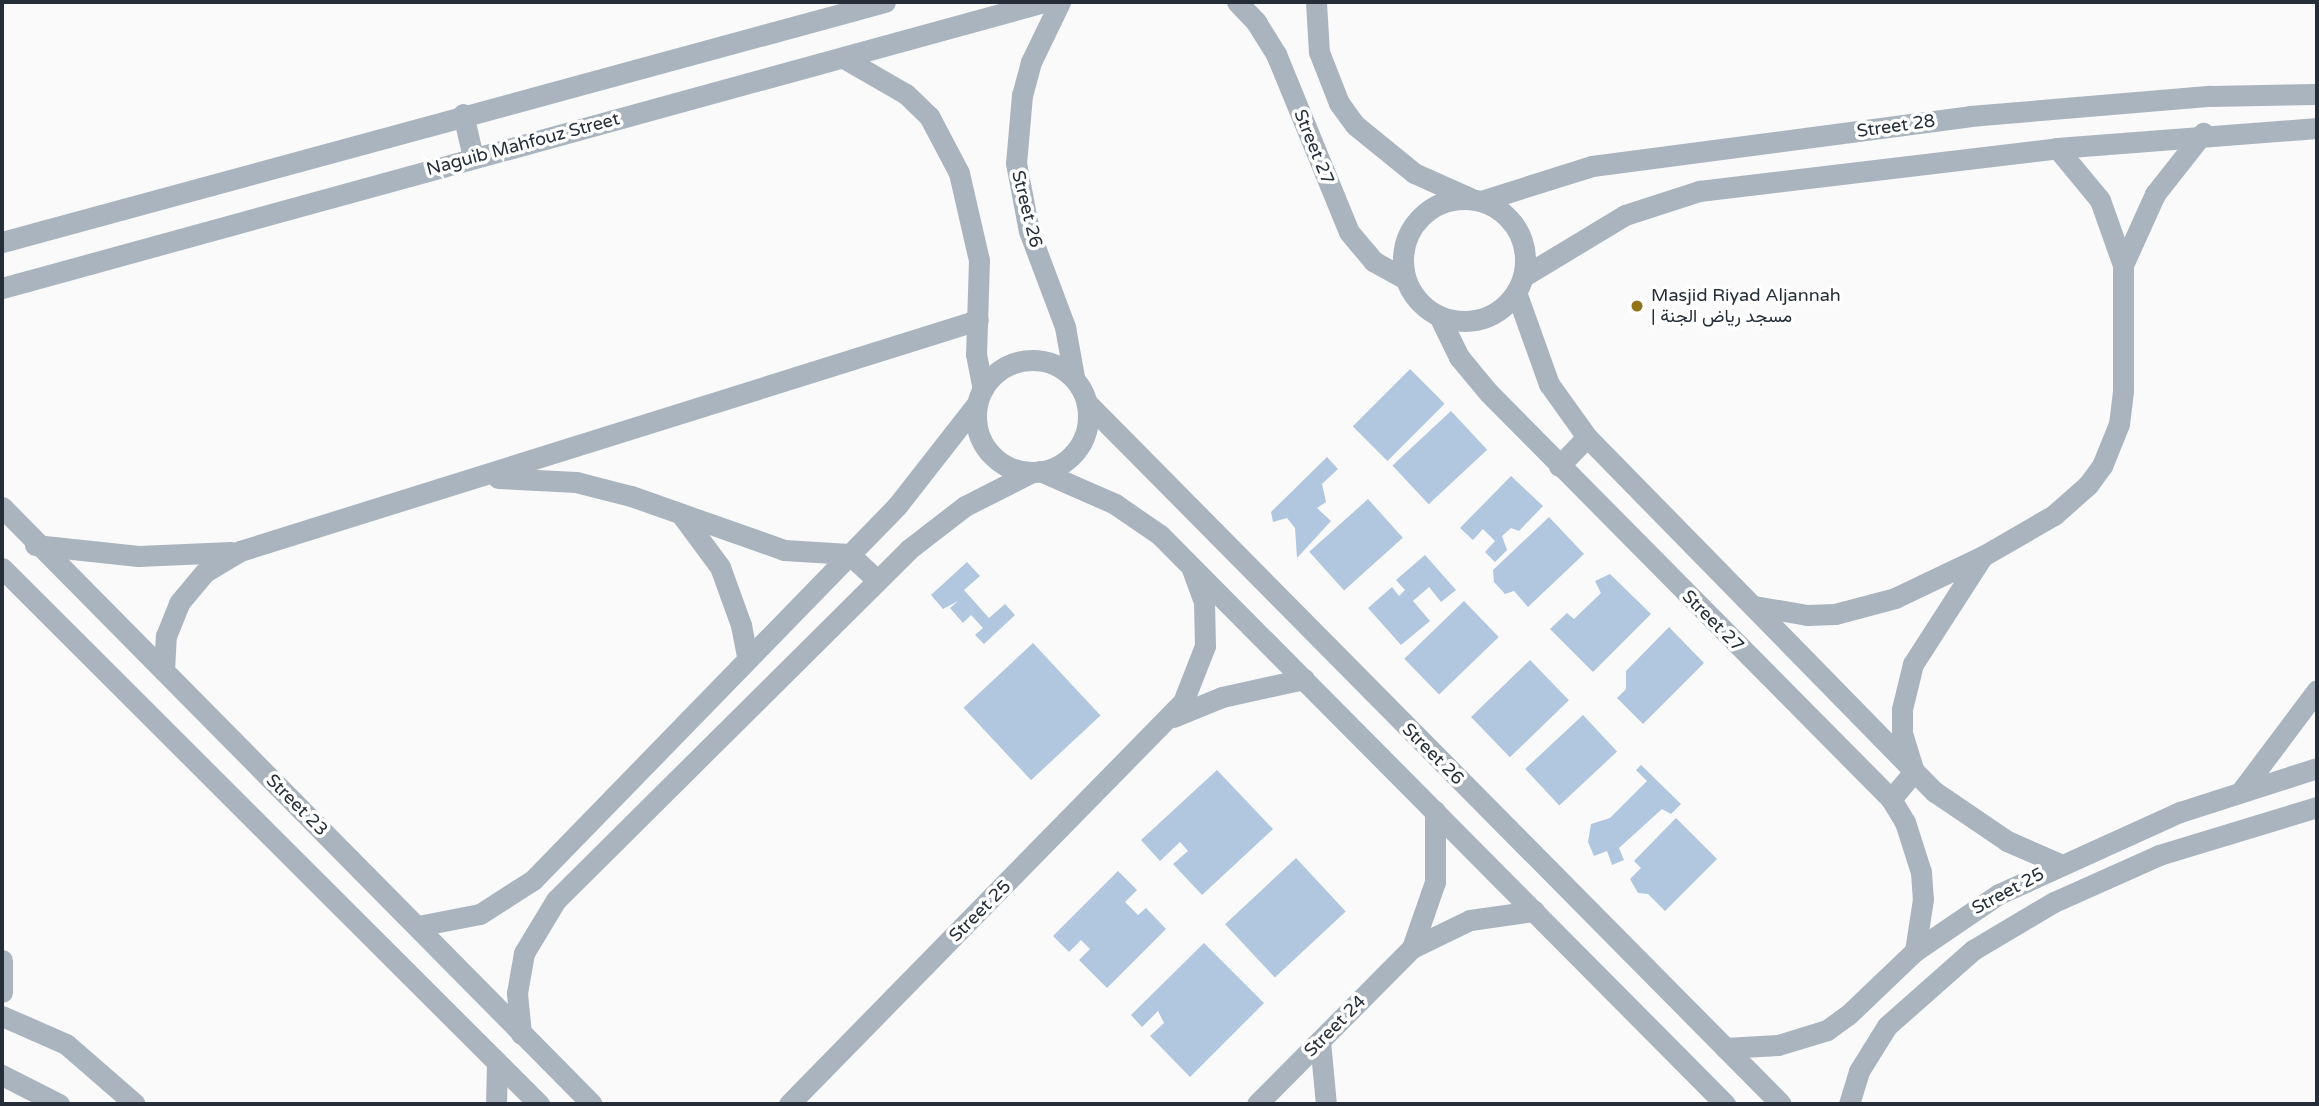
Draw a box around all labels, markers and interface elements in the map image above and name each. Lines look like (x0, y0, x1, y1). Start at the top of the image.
street label: Street 27 (1289, 106, 1339, 188)
street label: Naguib Mahfouz Street (424, 108, 622, 180)
street label: Street 28 (1856, 110, 1936, 142)
street label: Street 26 (1007, 168, 1047, 250)
place label: Masjid Riyad Aljannah | مسجد رياض الجنة (1651, 285, 1841, 328)
marker: Masjid Riyad Aljannah | مسجد رياض الجنة (1629, 298, 1645, 314)
street label: Street 27 (1678, 586, 1748, 656)
street label: Street 26 (1398, 719, 1468, 789)
street label: Street 23 (262, 770, 332, 840)
street label: Street 25 (1968, 863, 2048, 919)
street label: Street 25 (945, 876, 1015, 946)
street label: Street 24 (1300, 991, 1370, 1061)

